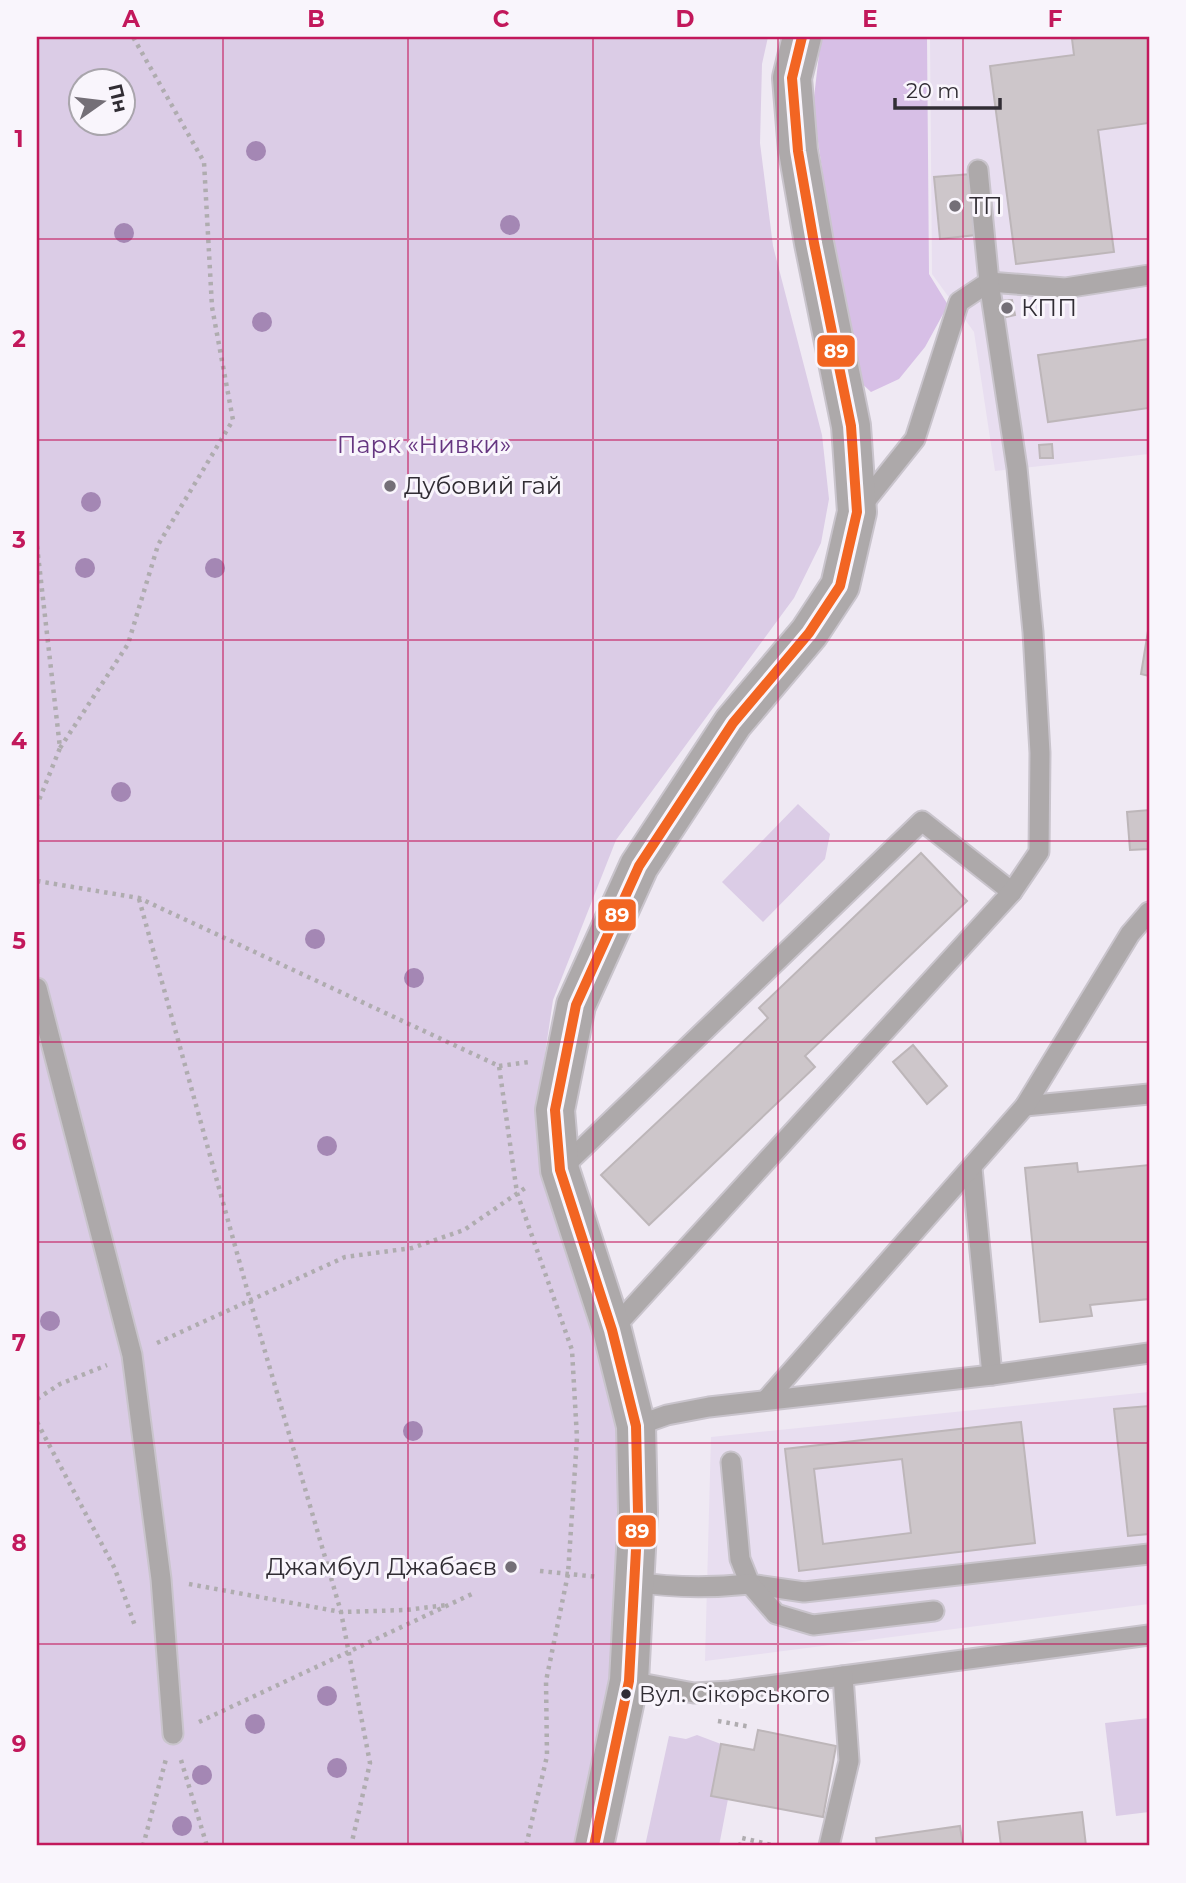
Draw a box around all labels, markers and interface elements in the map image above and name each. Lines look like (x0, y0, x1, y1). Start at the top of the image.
text: A (121, 5, 140, 33)
text: B (307, 5, 325, 33)
text: C (493, 5, 510, 33)
text: D (676, 5, 695, 33)
text: E (862, 5, 878, 33)
text: F (1048, 5, 1063, 33)
north arrow (66, 66, 136, 136)
scale bar (895, 66, 1000, 110)
text: 20 m (906, 78, 960, 103)
text: Пн (103, 81, 133, 115)
text: 1 (14, 125, 24, 153)
place label: ТП (969, 191, 1003, 220)
marker: ТП (947, 198, 963, 214)
place label: КПП (1021, 293, 1077, 322)
marker: КПП (999, 300, 1015, 316)
text: 2 (12, 325, 26, 353)
line badge: 89 (816, 334, 856, 368)
text: 89 (824, 340, 848, 363)
park label: Парк «Нивки» (337, 430, 511, 459)
place label: Дубовий гай (404, 471, 562, 500)
marker: Дубовий гай (382, 478, 398, 494)
text: 3 (11, 526, 26, 554)
text: 4 (11, 727, 27, 755)
line badge: 89 (597, 898, 637, 932)
text: 89 (605, 904, 629, 927)
text: 5 (12, 927, 26, 955)
text: 6 (12, 1128, 27, 1156)
text: 7 (12, 1329, 26, 1357)
line badge: 89 (617, 1514, 657, 1548)
text: 89 (625, 1520, 649, 1543)
text: 8 (11, 1529, 27, 1557)
place label: Джамбул Джабаєв (266, 1552, 497, 1581)
marker: Джамбул Джабаєв (503, 1559, 519, 1575)
place label: Вул. Сікорського (639, 1681, 830, 1708)
marker: Вул. Сікорського (619, 1687, 633, 1701)
text: 9 (12, 1730, 26, 1758)

